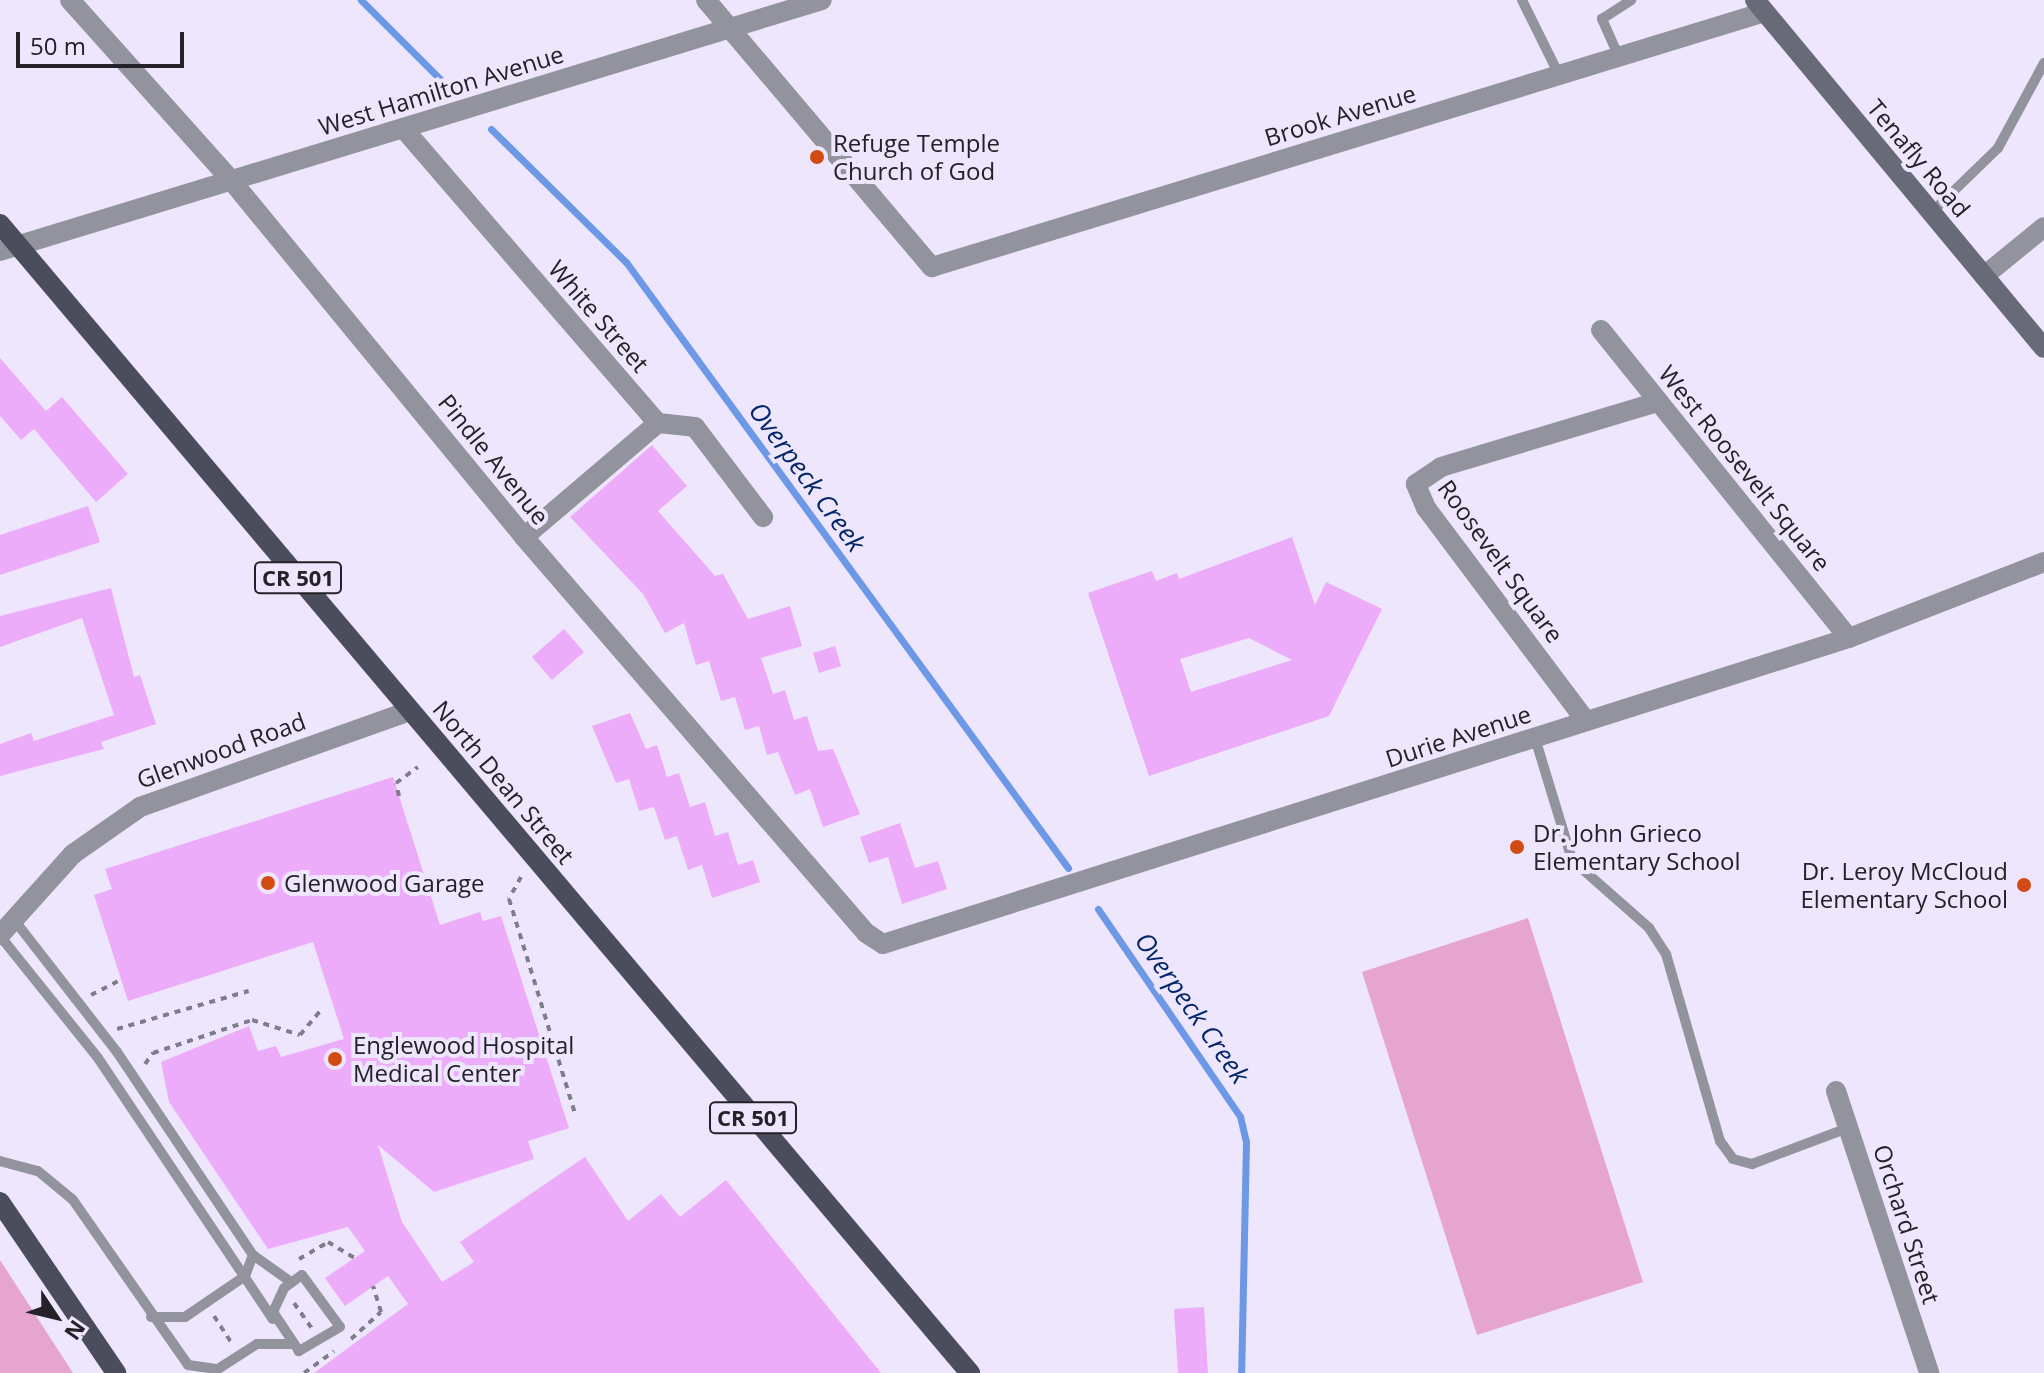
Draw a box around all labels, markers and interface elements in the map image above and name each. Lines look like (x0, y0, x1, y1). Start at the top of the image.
scale bar (20, 16, 188, 66)
text: 50 m (30, 29, 86, 62)
street label: West Hamilton Avenue (315, 39, 567, 141)
street label: Brook Avenue (1261, 78, 1419, 152)
street label: Tenafly Road (1862, 93, 1976, 223)
place label: Refuge Temple Church of God (833, 129, 1000, 185)
marker: Refuge Temple Church of God (808, 148, 826, 166)
street label: White Street (543, 254, 655, 378)
street label: West Roosevelt Square (1653, 359, 1837, 577)
street label: Pindle Avenue (433, 388, 555, 530)
water label: Overpeck Creek (742, 396, 872, 558)
street label: Roosevelt Square (1432, 474, 1570, 648)
road number: CR 501 (254, 560, 342, 596)
street label: North Dean Street (427, 695, 581, 869)
street label: Durie Avenue (1382, 699, 1534, 773)
street label: Glenwood Road (133, 706, 309, 794)
place label: Dr. John Grieco Elementary School (1533, 819, 1741, 875)
marker: Dr. John Grieco Elementary School (1508, 838, 1526, 856)
place label: Dr. Leroy McCloud Elementary School (1800, 857, 2008, 913)
place label: Glenwood Garage (284, 869, 485, 897)
marker: Glenwood Garage (259, 874, 277, 892)
marker: Dr. Leroy McCloud Elementary School (2015, 876, 2033, 894)
water label: Overpeck Creek (1128, 926, 1256, 1090)
place label: Englewood Hospital Medical Center (353, 1031, 574, 1087)
marker: Englewood Hospital Medical Center (324, 1048, 346, 1070)
road number: CR 501 (709, 1100, 797, 1136)
street label: Orchard Street (1868, 1141, 1946, 1307)
north arrow (16, 1277, 96, 1357)
text: N (58, 1315, 93, 1347)

